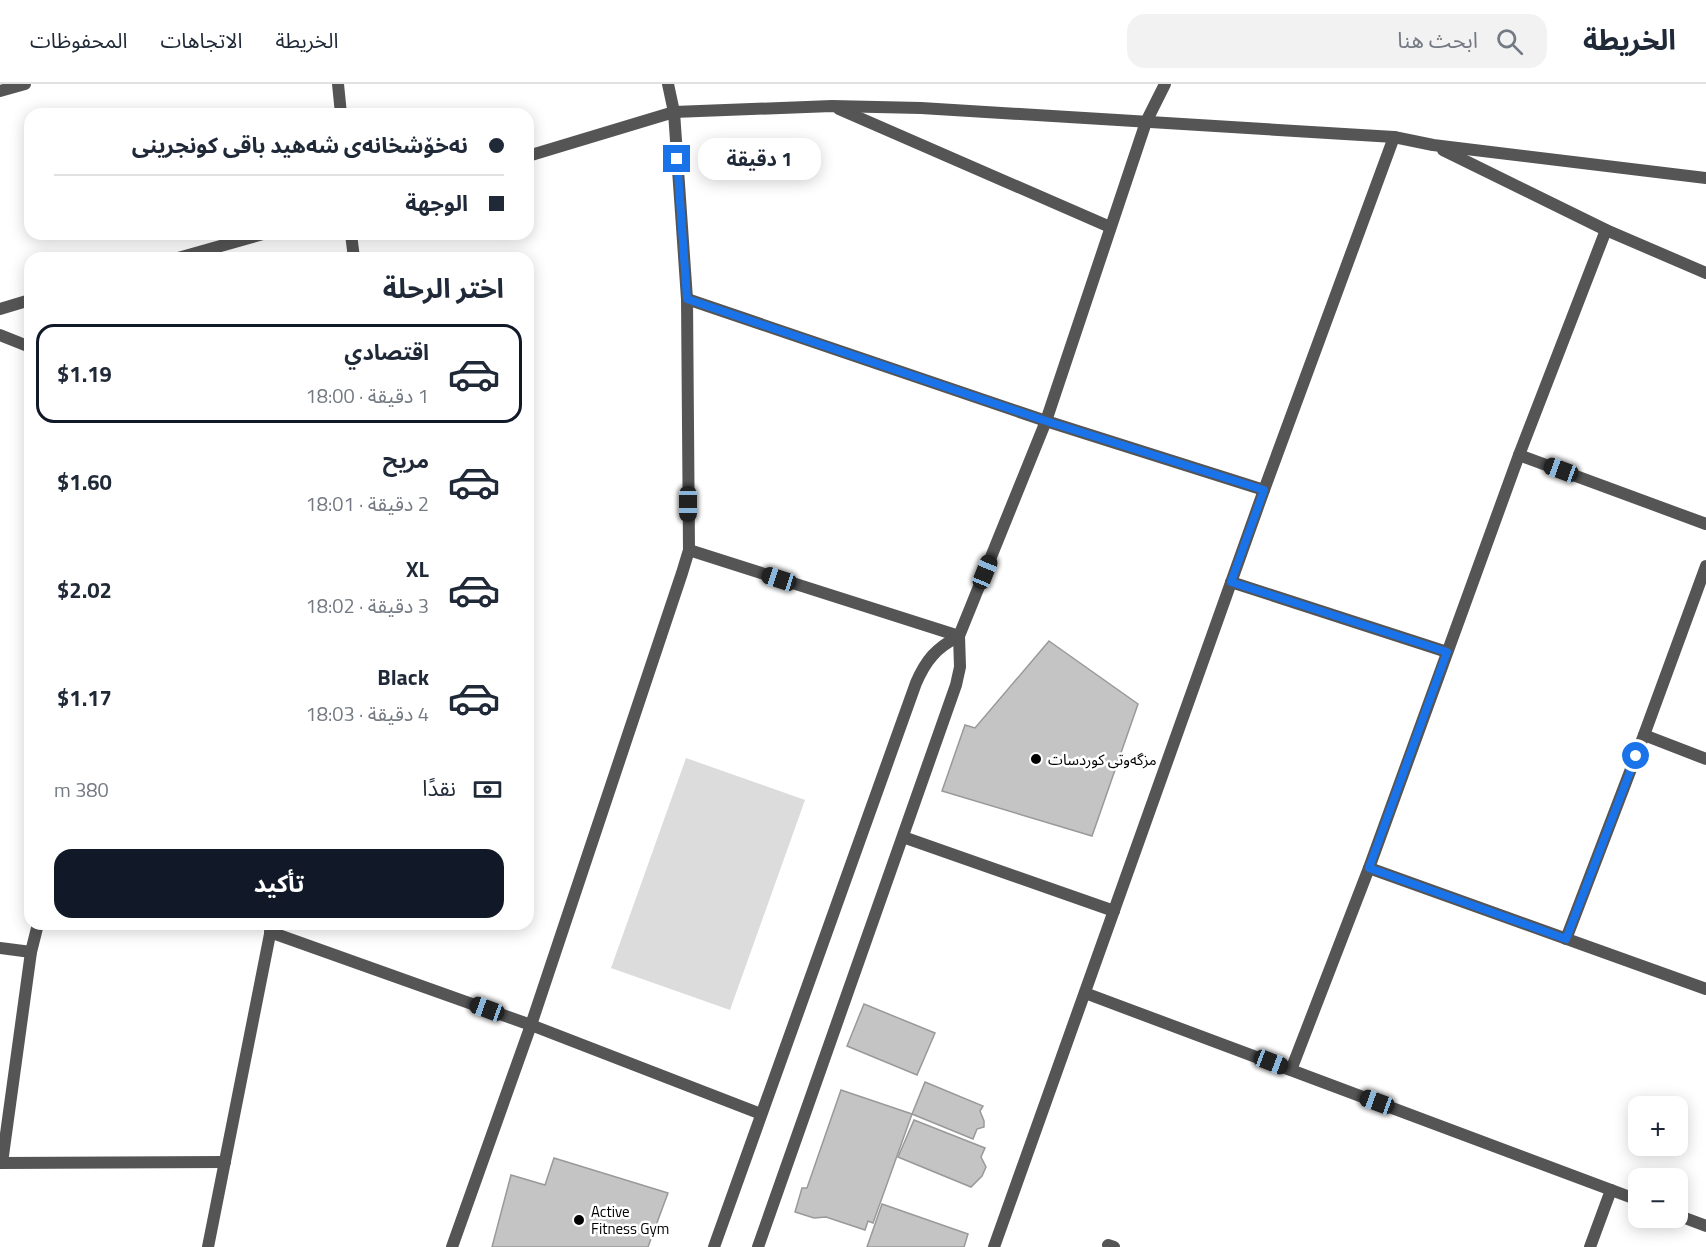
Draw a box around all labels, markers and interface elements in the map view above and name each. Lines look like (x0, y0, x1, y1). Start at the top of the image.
search box (1127, 14, 1547, 68)
text: الخريطة (1583, 18, 1676, 61)
text: ابحث هنا (1397, 23, 1478, 57)
text: المحفوظات (30, 24, 127, 56)
text: الاتجاهات (160, 24, 242, 56)
text: الخريطة (275, 24, 338, 56)
icon: search (1493, 25, 1526, 58)
text: نەخۆشخانەی شەهید باقی کونجرینی (132, 128, 468, 162)
callout: 1 دقيقة (698, 138, 821, 180)
text: 1 دقيقة (727, 143, 792, 174)
route end (663, 145, 690, 172)
text: الوجهة (405, 186, 468, 220)
text: اختر الرحلة (383, 267, 504, 308)
text: اقتصادي (344, 335, 429, 369)
icon: car (447, 347, 501, 401)
text: $1.19 (57, 357, 112, 391)
text: 1 دقيقة · 18:00 (306, 380, 429, 411)
text: مريح (383, 443, 429, 477)
icon: car (447, 455, 501, 509)
car (1541, 455, 1581, 485)
text: $1.60 (57, 465, 112, 499)
car (679, 486, 697, 522)
text: 2 دقيقة · 18:01 (306, 488, 429, 519)
text: XL (406, 552, 429, 586)
car (970, 552, 1000, 592)
icon: car (447, 563, 501, 617)
car (759, 565, 799, 593)
text: $2.02 (57, 573, 112, 607)
text: 3 دقيقة · 18:02 (306, 590, 429, 621)
text: Black (377, 660, 429, 694)
icon: car (447, 671, 501, 725)
text: $1.17 (57, 681, 112, 715)
text: 4 دقيقة · 18:03 (306, 698, 429, 729)
route start (1622, 742, 1649, 769)
place label: مزگەوتی كوردسات (1048, 748, 1157, 771)
marker: مزگەوتی كوردسات (1029, 752, 1043, 766)
text: نقدًا (422, 771, 456, 805)
icon: cash (471, 773, 504, 806)
text: 380 m (54, 774, 109, 805)
button: تأكيد (54, 849, 504, 918)
car (467, 994, 507, 1024)
car (1251, 1047, 1291, 1077)
car (1357, 1087, 1397, 1117)
map controls (1628, 1096, 1688, 1228)
button: + (1628, 1096, 1688, 1156)
button: − (1628, 1168, 1688, 1228)
place label: Active Fitness Gym (591, 1200, 669, 1240)
marker: Active Fitness Gym (572, 1213, 586, 1227)

